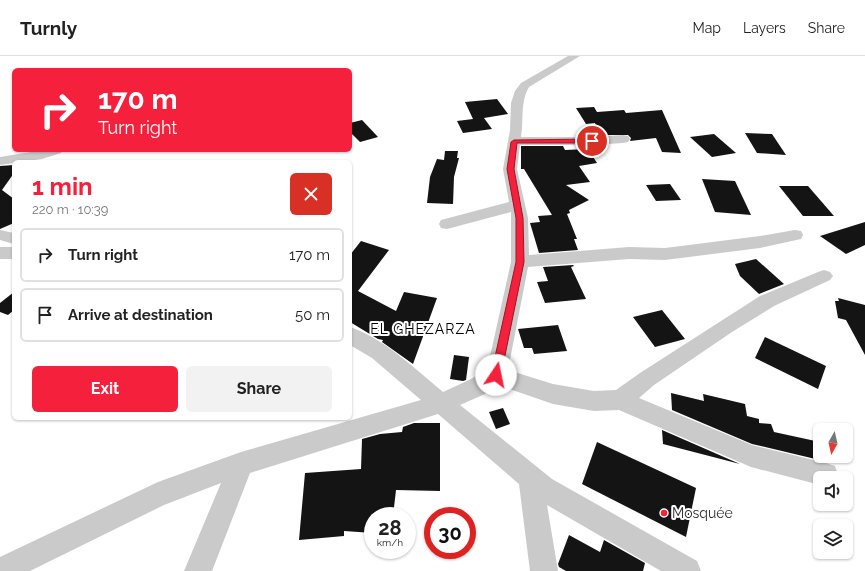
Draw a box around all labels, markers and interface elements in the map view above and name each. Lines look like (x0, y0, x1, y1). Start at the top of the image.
text: Turnly (20, 17, 77, 39)
text: Map (693, 20, 721, 36)
text: Layers (743, 20, 786, 36)
text: Share (808, 20, 845, 36)
text: 170 m (98, 83, 178, 116)
icon: right (32, 84, 84, 136)
text: Turn right (98, 117, 177, 138)
pin (575, 124, 609, 158)
icon: arrive (581, 130, 603, 152)
text: 1 min (32, 172, 93, 201)
button: close (290, 173, 332, 215)
text: 220 m · 10:39 (32, 202, 108, 217)
icon: right (34, 244, 56, 266)
text: Turn right (68, 246, 138, 264)
text: 170 m (289, 246, 330, 264)
icon: arrive (34, 304, 56, 326)
text: Arrive at destination (68, 306, 213, 324)
text: 50 m (295, 306, 330, 324)
district label: EL GHEZARZA (370, 321, 476, 337)
position arrow (475, 354, 517, 396)
button: Exit (32, 366, 178, 412)
button: Share (186, 366, 332, 412)
north arrow (813, 423, 853, 463)
map controls (813, 423, 853, 559)
button: sound (813, 471, 853, 511)
place label: Mosquée (672, 505, 733, 521)
speed limit sign: 30 (424, 507, 476, 559)
marker: Mosquée (659, 508, 669, 518)
text: 28 (378, 516, 402, 540)
button: layers (813, 519, 853, 559)
text: km/h (377, 537, 403, 548)

